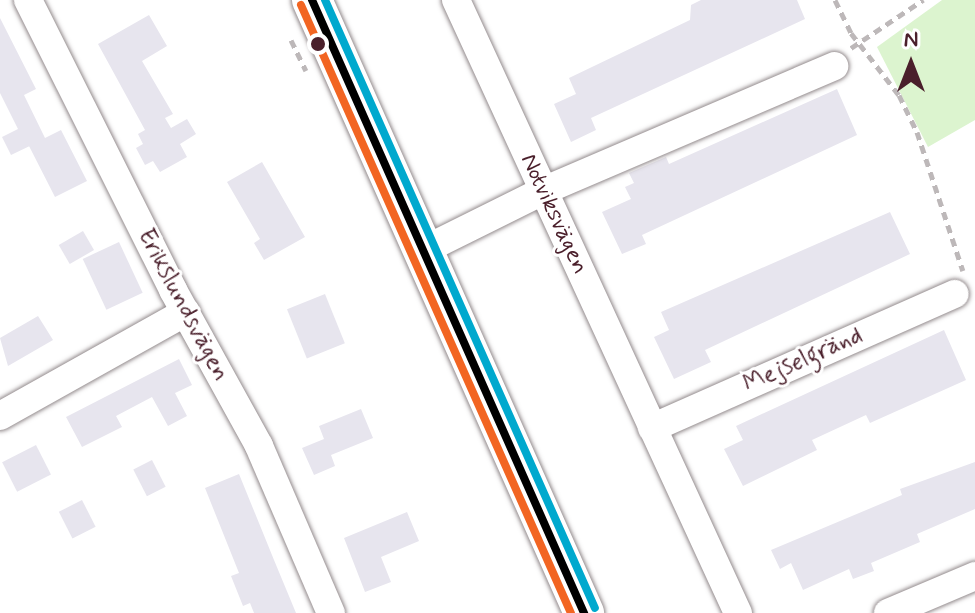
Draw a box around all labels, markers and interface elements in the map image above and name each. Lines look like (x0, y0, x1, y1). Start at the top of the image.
north arrow (871, 24, 951, 104)
text: N (904, 26, 918, 54)
unlabelled marker (310, 36, 326, 52)
street label: Notviksvägen (514, 149, 594, 279)
street label: Erikslundsvägen (131, 224, 235, 386)
street label: Mejselgränd (739, 321, 867, 399)

